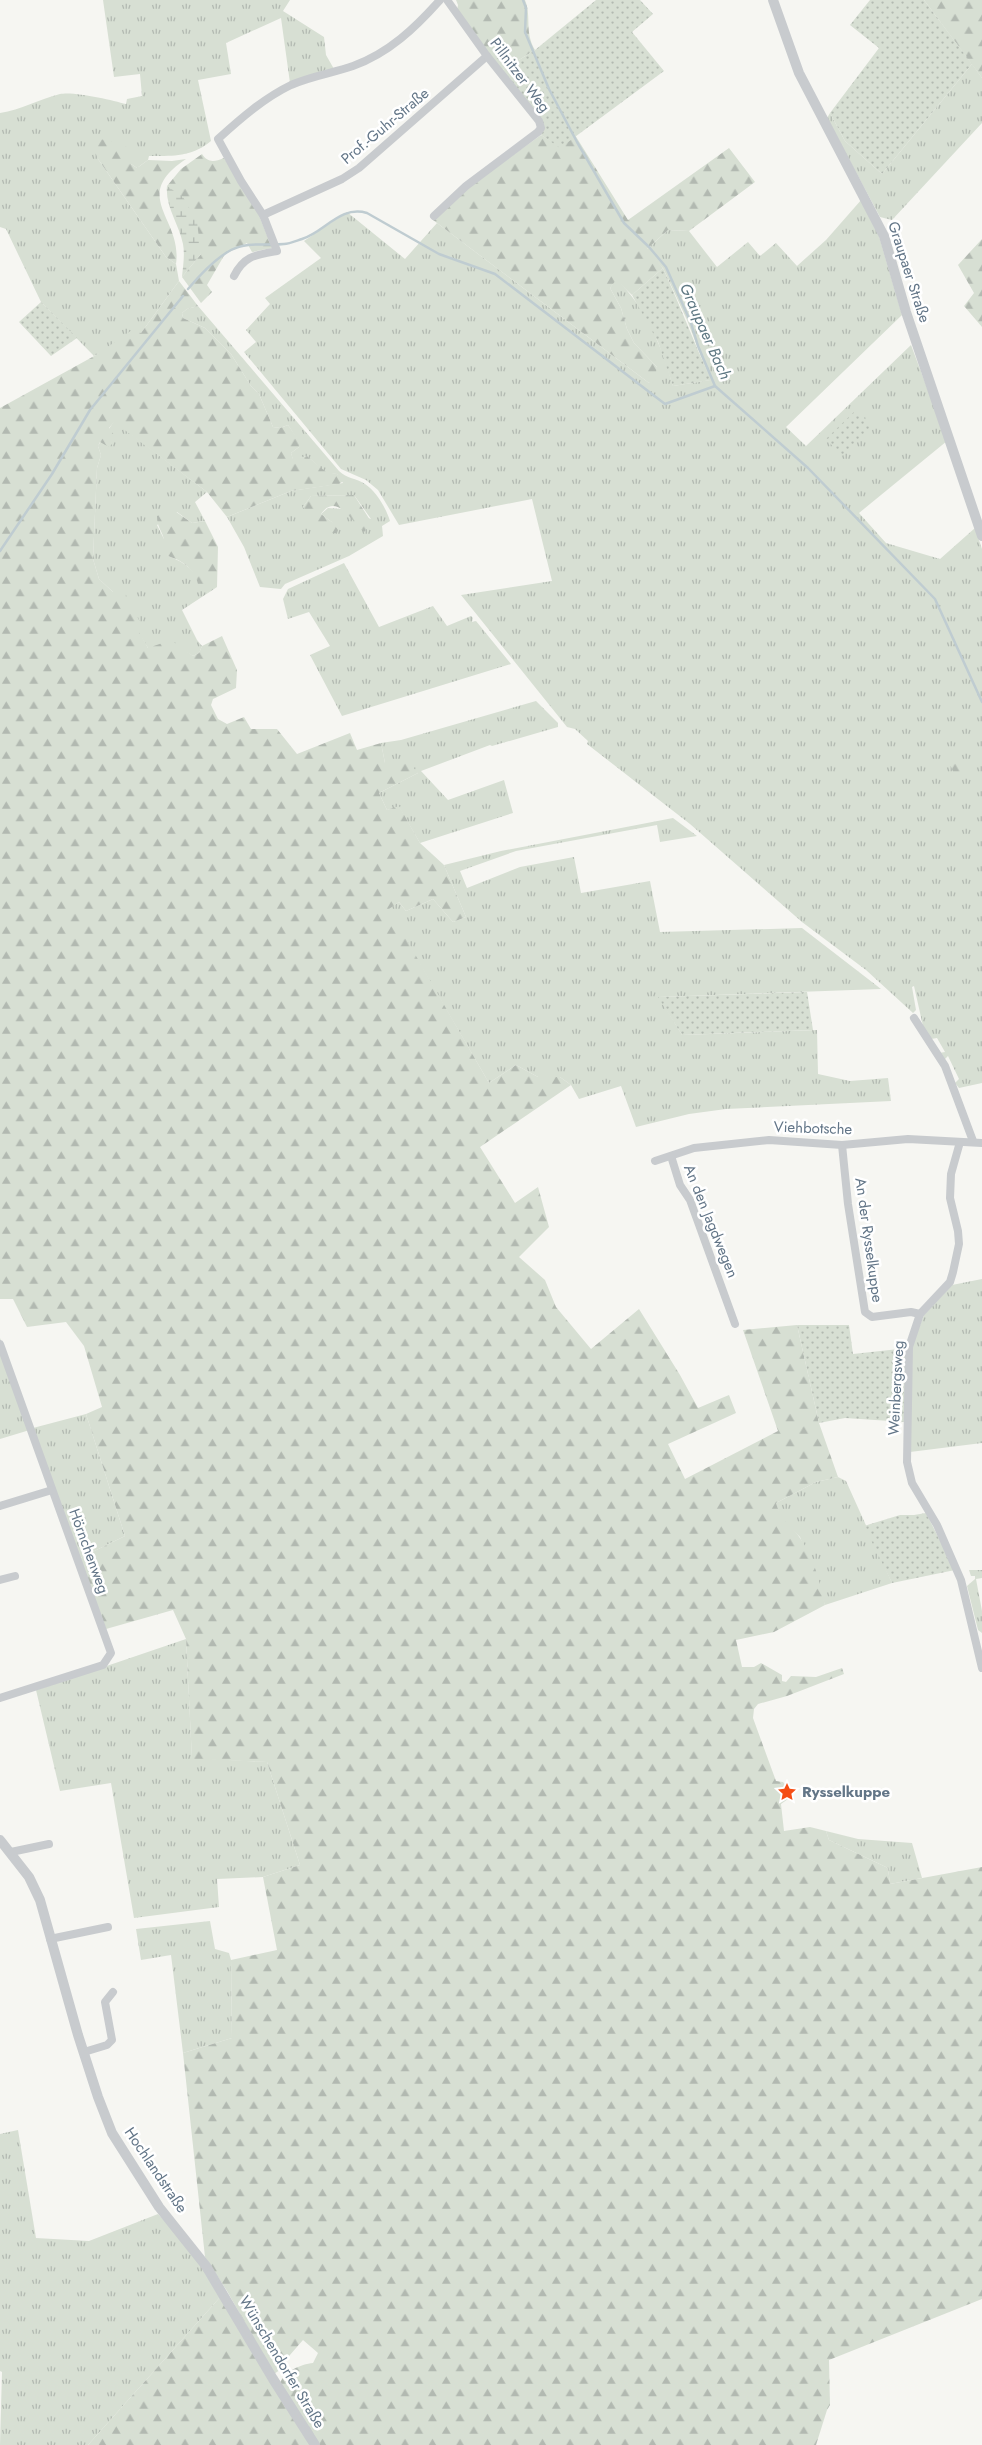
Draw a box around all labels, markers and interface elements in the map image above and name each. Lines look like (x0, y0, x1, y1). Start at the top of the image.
street label: Pillnitzer Weg (485, 33, 555, 117)
street label: Prof.-Guhr-Straße (336, 82, 434, 169)
street label: Graupaer Straße (882, 218, 936, 326)
water label: Graupaer Bach (674, 279, 737, 383)
street label: Viehbotsche (773, 1116, 853, 1140)
street label: An den Jagdwegen (678, 1161, 744, 1281)
street label: An der Rysselkuppe (849, 1176, 889, 1304)
street label: Weinbergsweg (883, 1340, 909, 1436)
street label: Hörnchenweg (63, 1506, 115, 1596)
place icon: Rysselkuppe (776, 1781, 798, 1803)
place label: Rysselkuppe (802, 1781, 890, 1803)
street label: Hochlandstraße (119, 2123, 193, 2218)
street label: Wünschendorfer Straße (234, 2292, 331, 2433)

